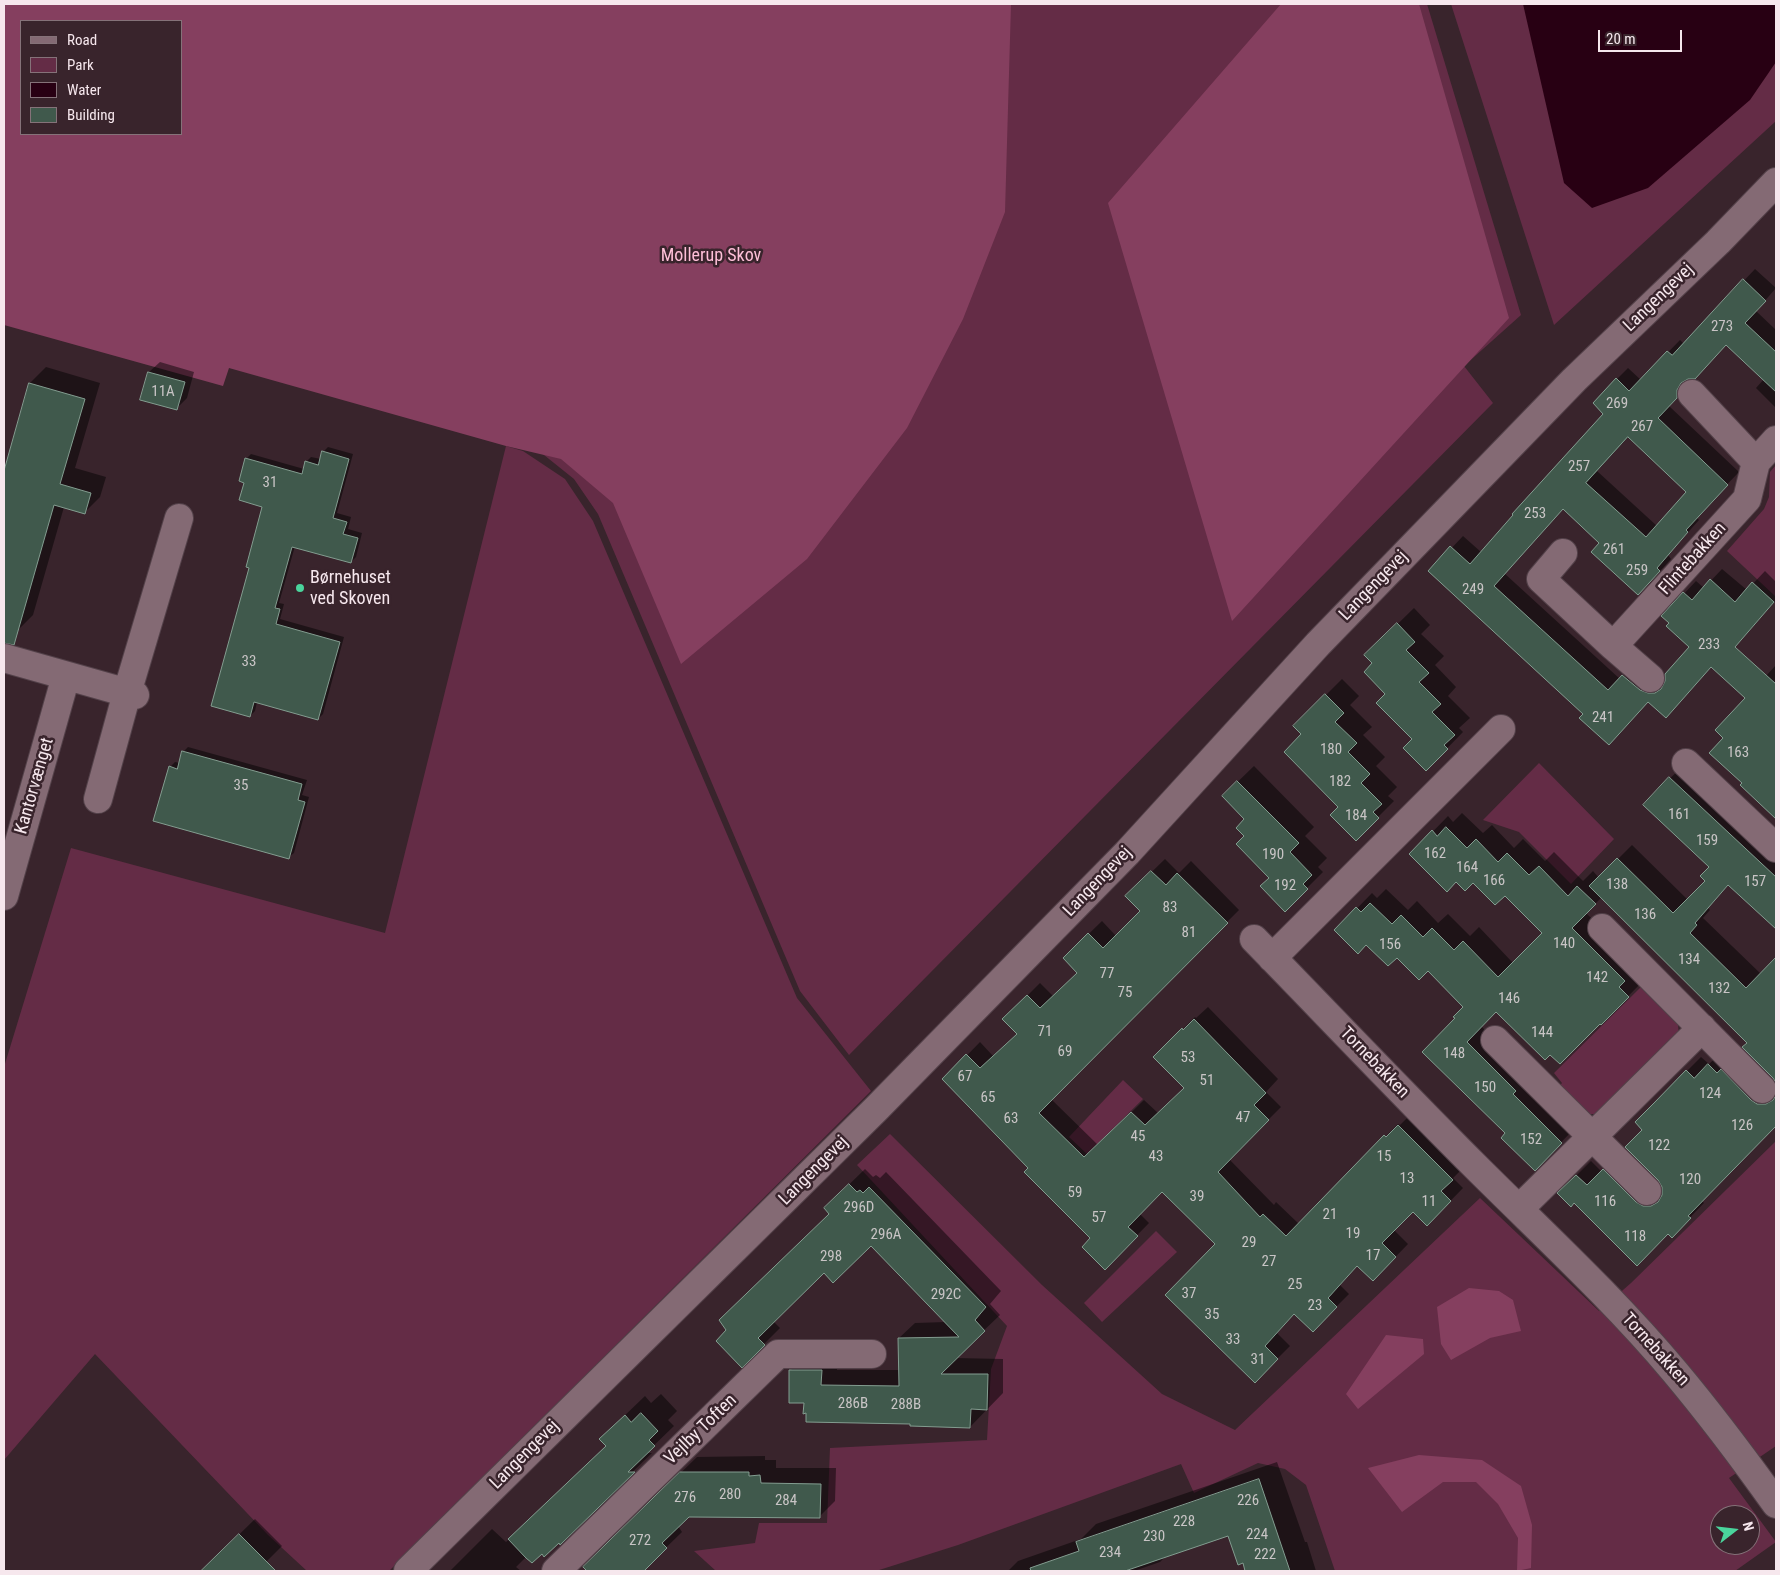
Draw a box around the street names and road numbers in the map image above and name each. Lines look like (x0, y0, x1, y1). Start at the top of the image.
street label: Langengevej (1619, 259, 1699, 337)
street label: Flintebakken (1655, 518, 1731, 600)
street label: Langengevej (1335, 546, 1413, 626)
street label: Kantorvænget (11, 735, 59, 837)
street label: Langengevej (1059, 842, 1137, 922)
street label: Tornebakken (1335, 1023, 1413, 1103)
street label: Langengevej (775, 1132, 853, 1210)
street label: Tornebakken (1617, 1309, 1693, 1391)
street label: Vejlby Toften (660, 1390, 742, 1470)
street label: Langengevej (486, 1416, 564, 1494)

